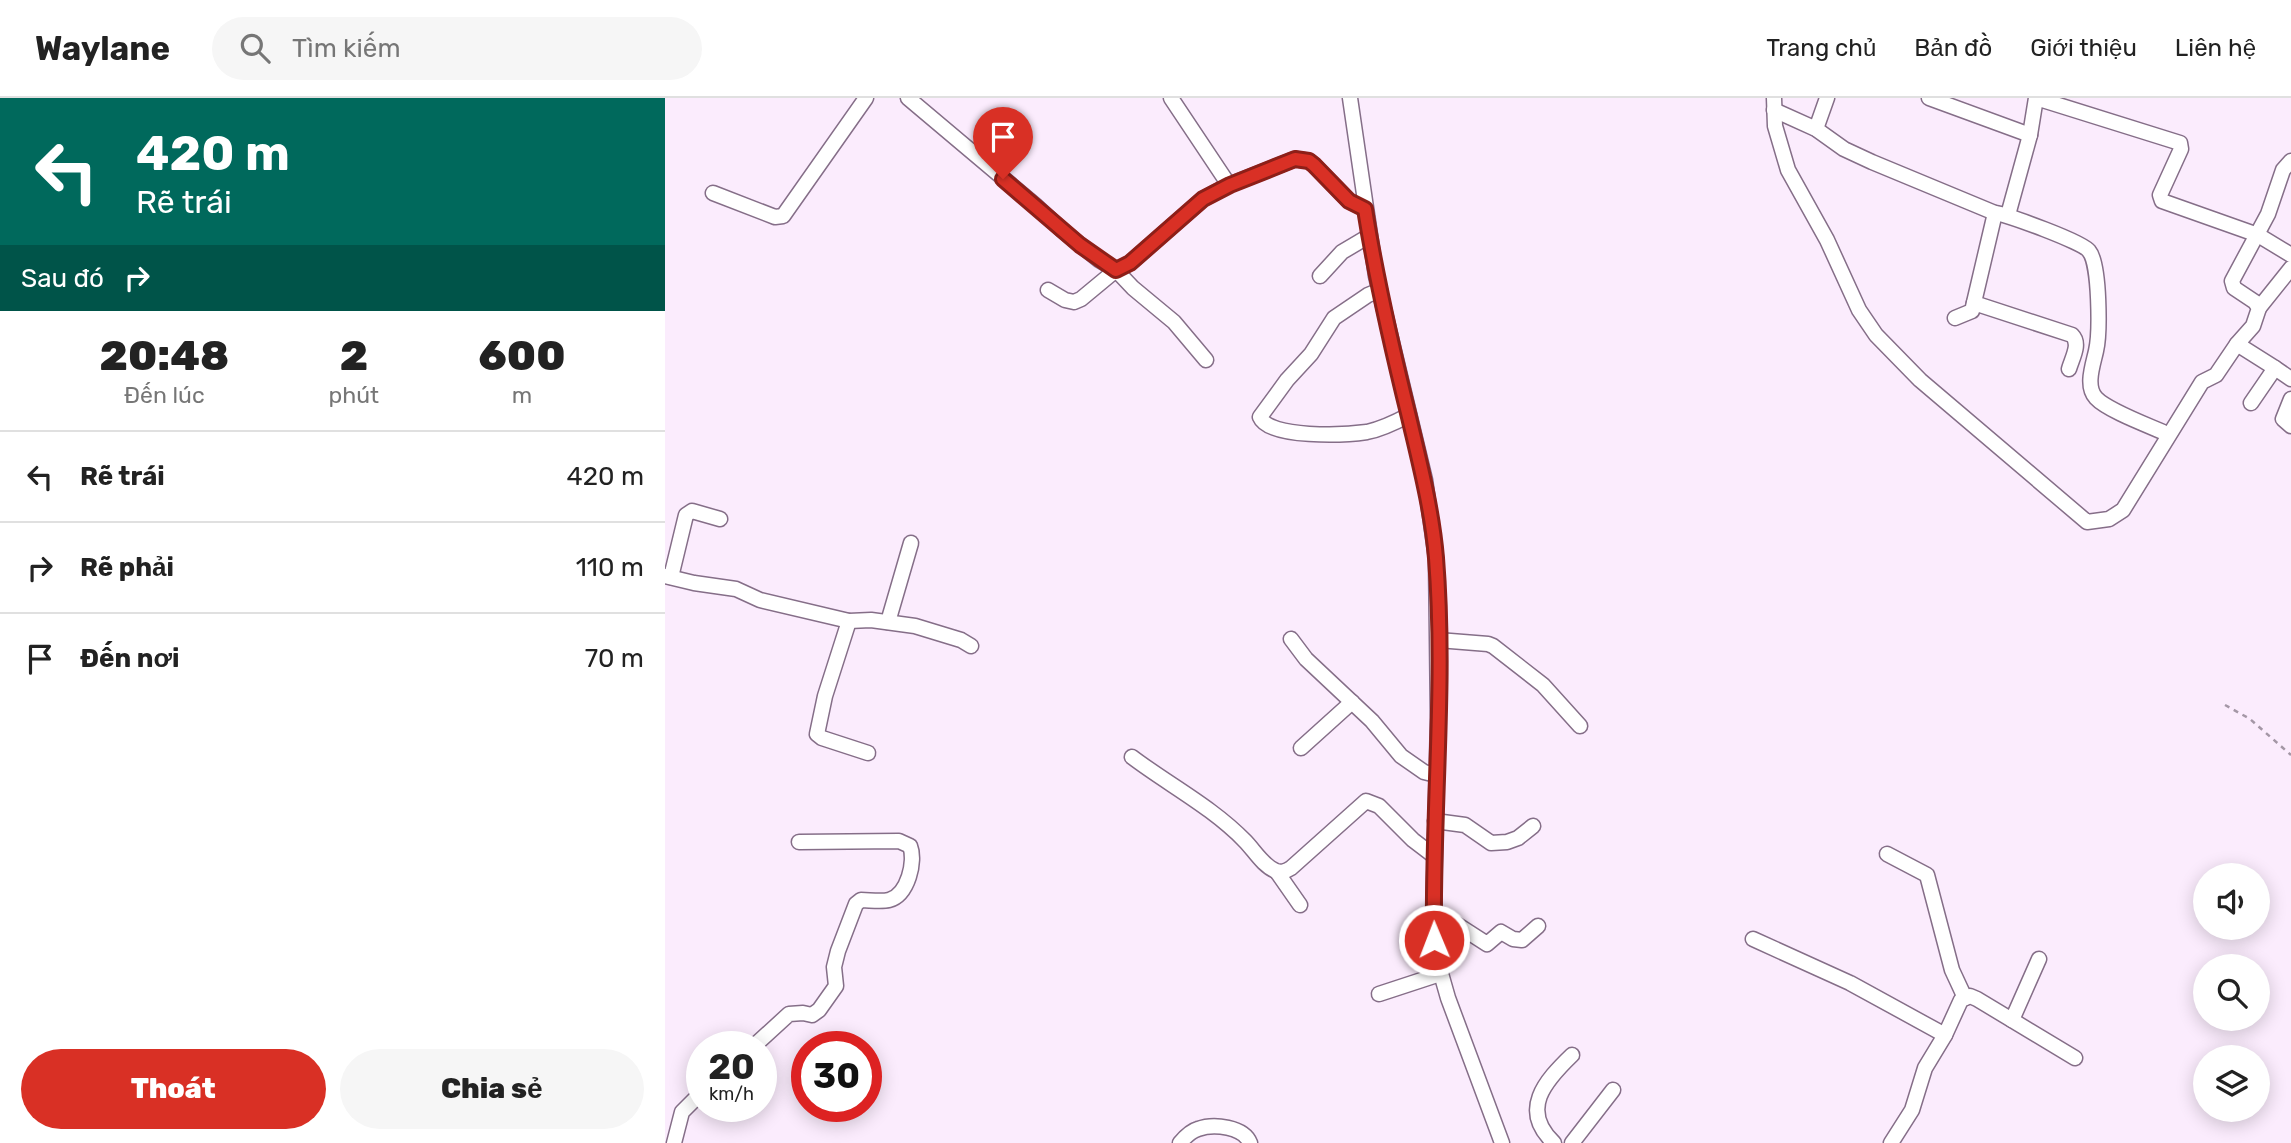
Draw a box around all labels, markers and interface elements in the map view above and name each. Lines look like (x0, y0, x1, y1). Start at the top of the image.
search box (212, 17, 702, 80)
text: Waylane (35, 29, 170, 68)
icon: search (236, 29, 274, 67)
text: Tìm kiếm (292, 33, 401, 64)
text: Trang chủ (1766, 34, 1876, 62)
text: Bản đồ (1914, 34, 1992, 62)
text: Giới thiệu (2030, 34, 2137, 62)
text: Liên hệ (2175, 34, 2256, 62)
pin (973, 107, 1033, 179)
icon: arrive (984, 118, 1022, 156)
text: 420 m (136, 124, 290, 182)
icon: left (21, 126, 112, 217)
text: Rẽ trái (136, 183, 232, 221)
icon: right (118, 259, 156, 297)
text: Sau đó (21, 263, 104, 294)
text: 20:48 (99, 331, 229, 381)
text: 2 (340, 331, 368, 381)
text: 600 (479, 331, 566, 381)
text: Đến lúc (124, 381, 205, 409)
text: phút (329, 381, 379, 409)
text: m (512, 381, 532, 409)
icon: left (21, 458, 59, 496)
text: Rẽ trái (80, 461, 165, 492)
text: 420 m (567, 461, 644, 492)
icon: right (21, 549, 59, 587)
text: Rẽ phải (80, 552, 174, 583)
text: 110 m (576, 552, 644, 583)
icon: arrive (21, 640, 59, 678)
text: Đến nơi (80, 643, 179, 674)
text: 70 m (585, 643, 644, 674)
map controls (2193, 863, 2270, 1122)
button: sound (2193, 863, 2270, 940)
position arrow (1397, 903, 1471, 977)
button: search (2193, 954, 2270, 1031)
speed limit sign: 30 (791, 1031, 882, 1122)
button: layers (2193, 1045, 2270, 1122)
text: 20 (708, 1046, 755, 1088)
button: Thoát (21, 1049, 326, 1129)
button: Chia sẻ (340, 1049, 644, 1129)
text: km/h (709, 1083, 754, 1105)

